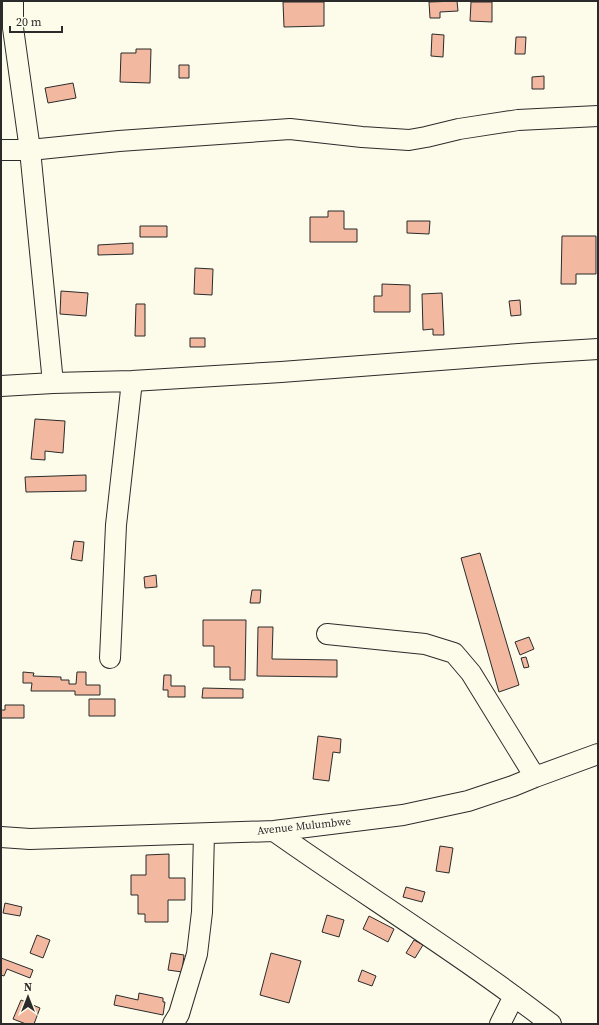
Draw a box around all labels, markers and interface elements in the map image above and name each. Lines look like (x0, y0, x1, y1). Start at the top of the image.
scale bar (10, 8, 62, 34)
text: 20 m (16, 14, 42, 30)
street label: Avenue Mulumbwe (256, 814, 352, 838)
north arrow (8, 977, 48, 1017)
text: N (24, 980, 32, 995)

